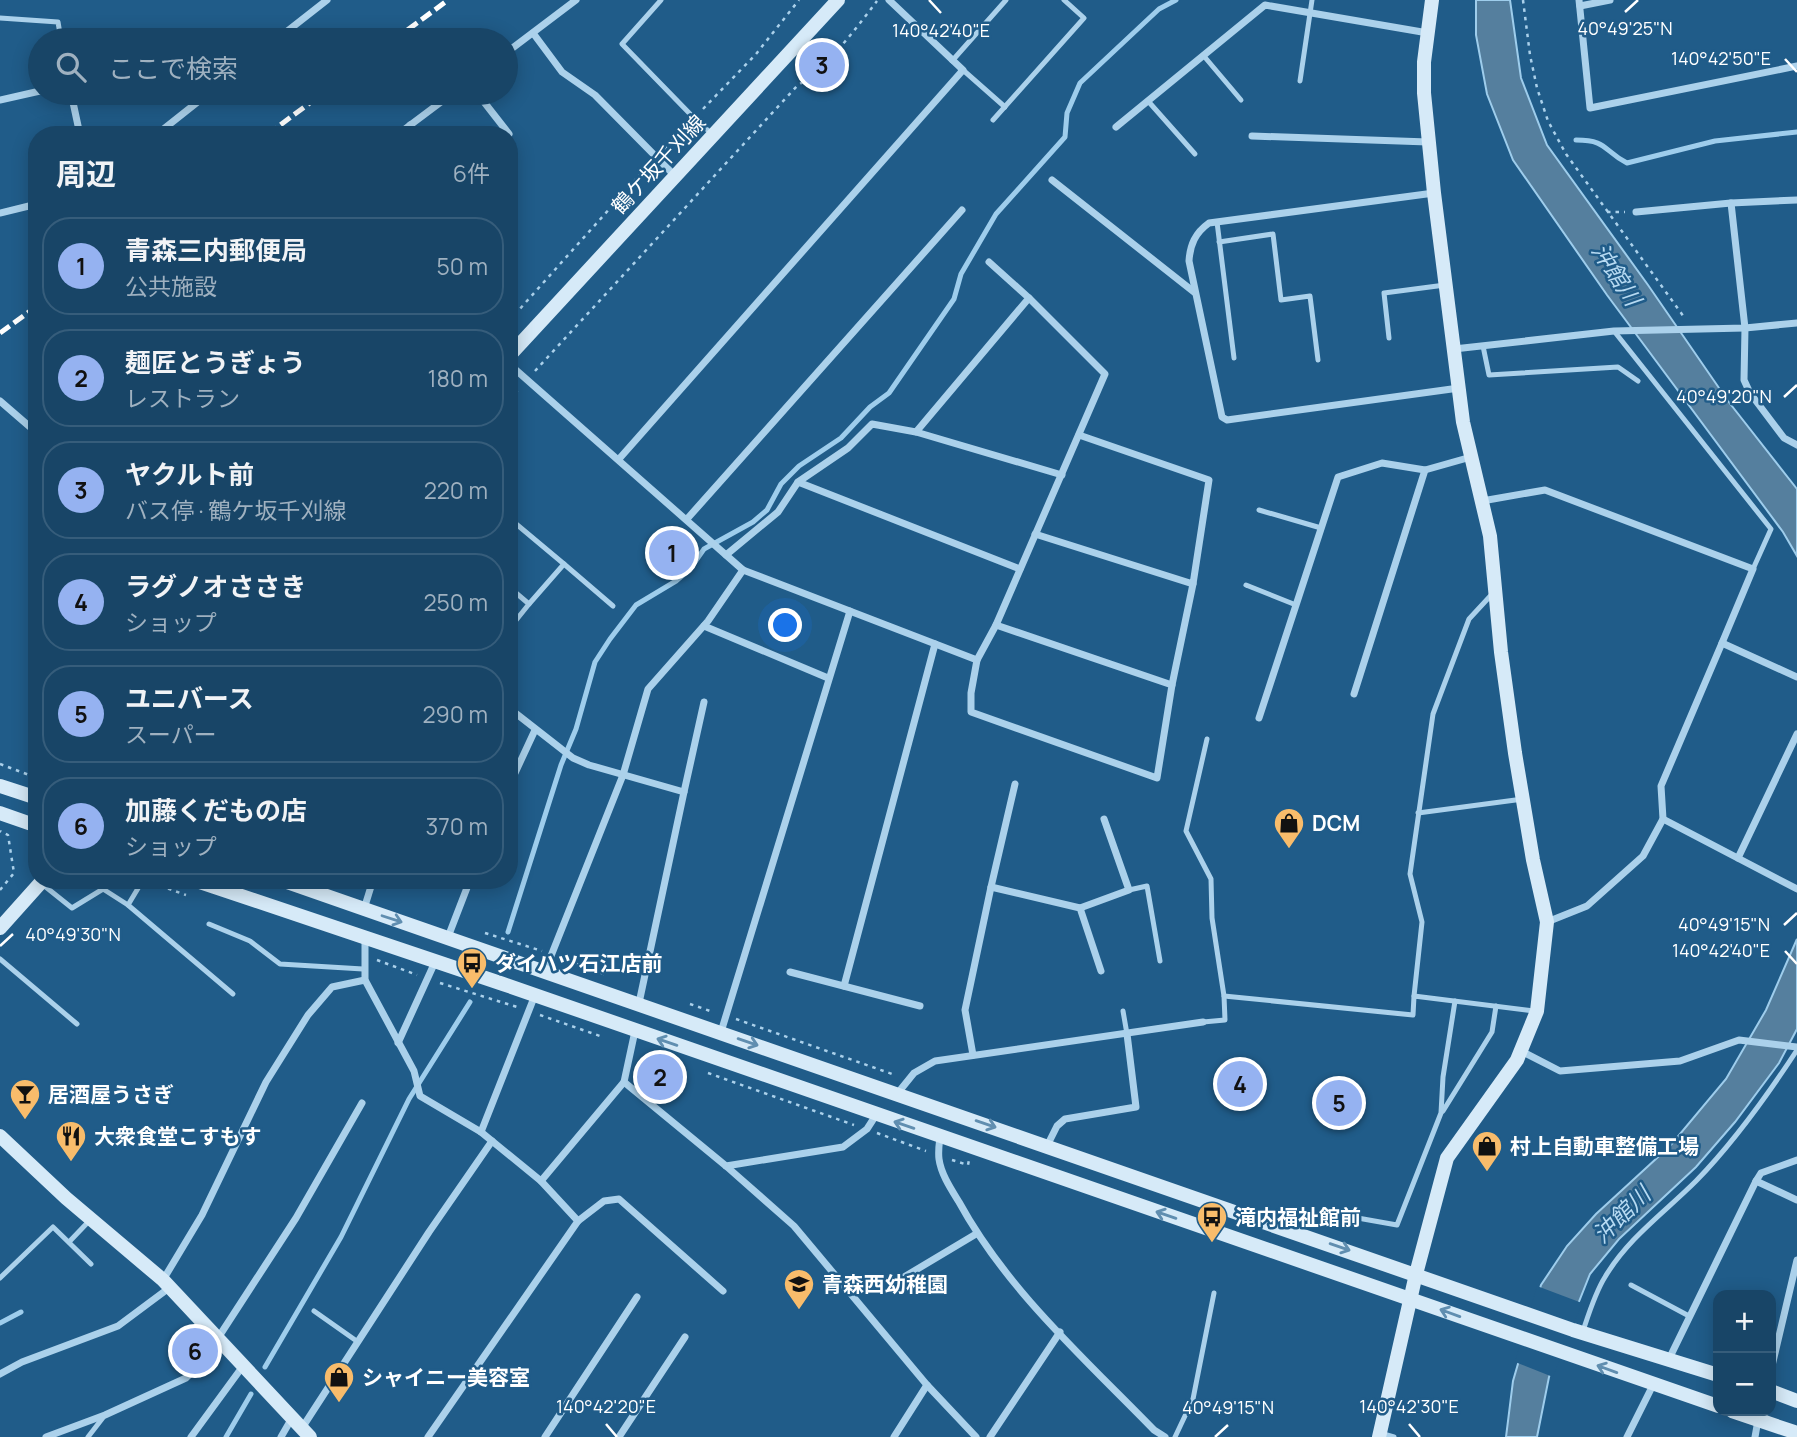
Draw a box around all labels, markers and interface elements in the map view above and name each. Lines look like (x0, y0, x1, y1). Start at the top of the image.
text: 40°49'25"N (1577, 16, 1673, 40)
text: 140°42'40"E (892, 18, 990, 42)
search box (28, 28, 518, 105)
pin: 3 (799, 39, 845, 91)
text: 140°42'50"E (1671, 46, 1771, 70)
icon: search (52, 48, 90, 86)
text: ここで検索 (108, 50, 238, 86)
street label: 鶴ケ坂千刈線 (605, 108, 711, 220)
text: 周辺 (56, 153, 116, 194)
text: 6件 (453, 157, 490, 189)
text: 青森三内郵便局 (125, 232, 307, 268)
water label: 沖館川 (1585, 236, 1651, 314)
text: 1 (76, 250, 86, 282)
text: 50 m (437, 250, 488, 282)
text: 公共施設 (125, 270, 217, 302)
text: 麺匠とうぎょう (125, 344, 306, 380)
text: 2 (74, 362, 88, 394)
text: 180 m (428, 362, 488, 394)
text: レストラン (125, 382, 240, 414)
text: 40°49'20"N (1676, 384, 1772, 408)
text: ヤクルト前 (125, 456, 254, 492)
text: 3 (74, 474, 88, 506)
text: 220 m (424, 474, 488, 506)
text: バス停 · 鶴ケ坂千刈線 (125, 494, 346, 526)
pin: 1 (649, 527, 695, 579)
text: ラグノオささき (125, 568, 306, 604)
text: 4 (74, 586, 88, 618)
text: 250 m (423, 586, 488, 618)
text: ショップ (125, 606, 217, 638)
your location (768, 608, 802, 642)
text: ユニバース (125, 680, 254, 716)
text: 5 (74, 698, 88, 730)
text: 290 m (422, 698, 488, 730)
text: スーパー (125, 718, 217, 750)
text: 加藤くだもの店 (125, 792, 307, 828)
shop icon: DCM (1272, 806, 1306, 850)
place label: DCM (1312, 809, 1360, 837)
text: 6 (74, 810, 88, 842)
text: 370 m (426, 810, 488, 842)
text: ショップ (125, 830, 217, 862)
text: 40°49'15"N (1678, 912, 1770, 936)
one-way arrow (381, 913, 403, 926)
text: 40°49'30"N (25, 922, 121, 946)
text: 140°42'40"E (1672, 938, 1770, 962)
bus stop icon: ダイハツ石江店前 (455, 946, 489, 990)
place label: ダイハツ石江店前 (495, 949, 663, 977)
one-way arrow (656, 1035, 678, 1047)
one-way arrow (737, 1036, 758, 1049)
pin: 2 (637, 1051, 683, 1103)
pin: 4 (1217, 1058, 1263, 1110)
bar icon: 居酒屋うさぎ (8, 1077, 42, 1121)
pin: 5 (1316, 1077, 1362, 1129)
place label: 居酒屋うさぎ (48, 1080, 174, 1108)
one-way arrow (894, 1118, 916, 1130)
one-way arrow (975, 1118, 997, 1131)
restaurant icon: 大衆食堂こすもす (54, 1119, 88, 1163)
place label: 大衆食堂こすもす (94, 1122, 262, 1150)
shop icon: 村上自動車整備工場 (1470, 1129, 1504, 1173)
place label: 村上自動車整備工場 (1510, 1132, 1699, 1160)
water label: 沖館川 (1585, 1176, 1659, 1249)
bus stop icon: 滝内福祉館前 (1195, 1200, 1229, 1244)
place label: 滝内福祉館前 (1235, 1203, 1361, 1231)
one-way arrow (1155, 1208, 1177, 1220)
one-way arrow (1328, 1242, 1350, 1254)
school or university icon: 青森西幼稚園 (782, 1267, 816, 1311)
place label: 青森西幼稚園 (822, 1270, 948, 1298)
map controls (1713, 1290, 1776, 1416)
button: + (1713, 1290, 1776, 1353)
one-way arrow (1440, 1306, 1462, 1318)
pin: 6 (172, 1325, 218, 1377)
button: − (1713, 1353, 1776, 1416)
shop icon: シャイニー美容室 (322, 1360, 356, 1404)
one-way arrow (1597, 1362, 1619, 1374)
place label: シャイニー美容室 (362, 1363, 530, 1391)
text: 140°42'20"E (556, 1394, 656, 1418)
text: 140°42'30"E (1359, 1394, 1459, 1418)
text: 40°49'15"N (1182, 1395, 1274, 1419)

